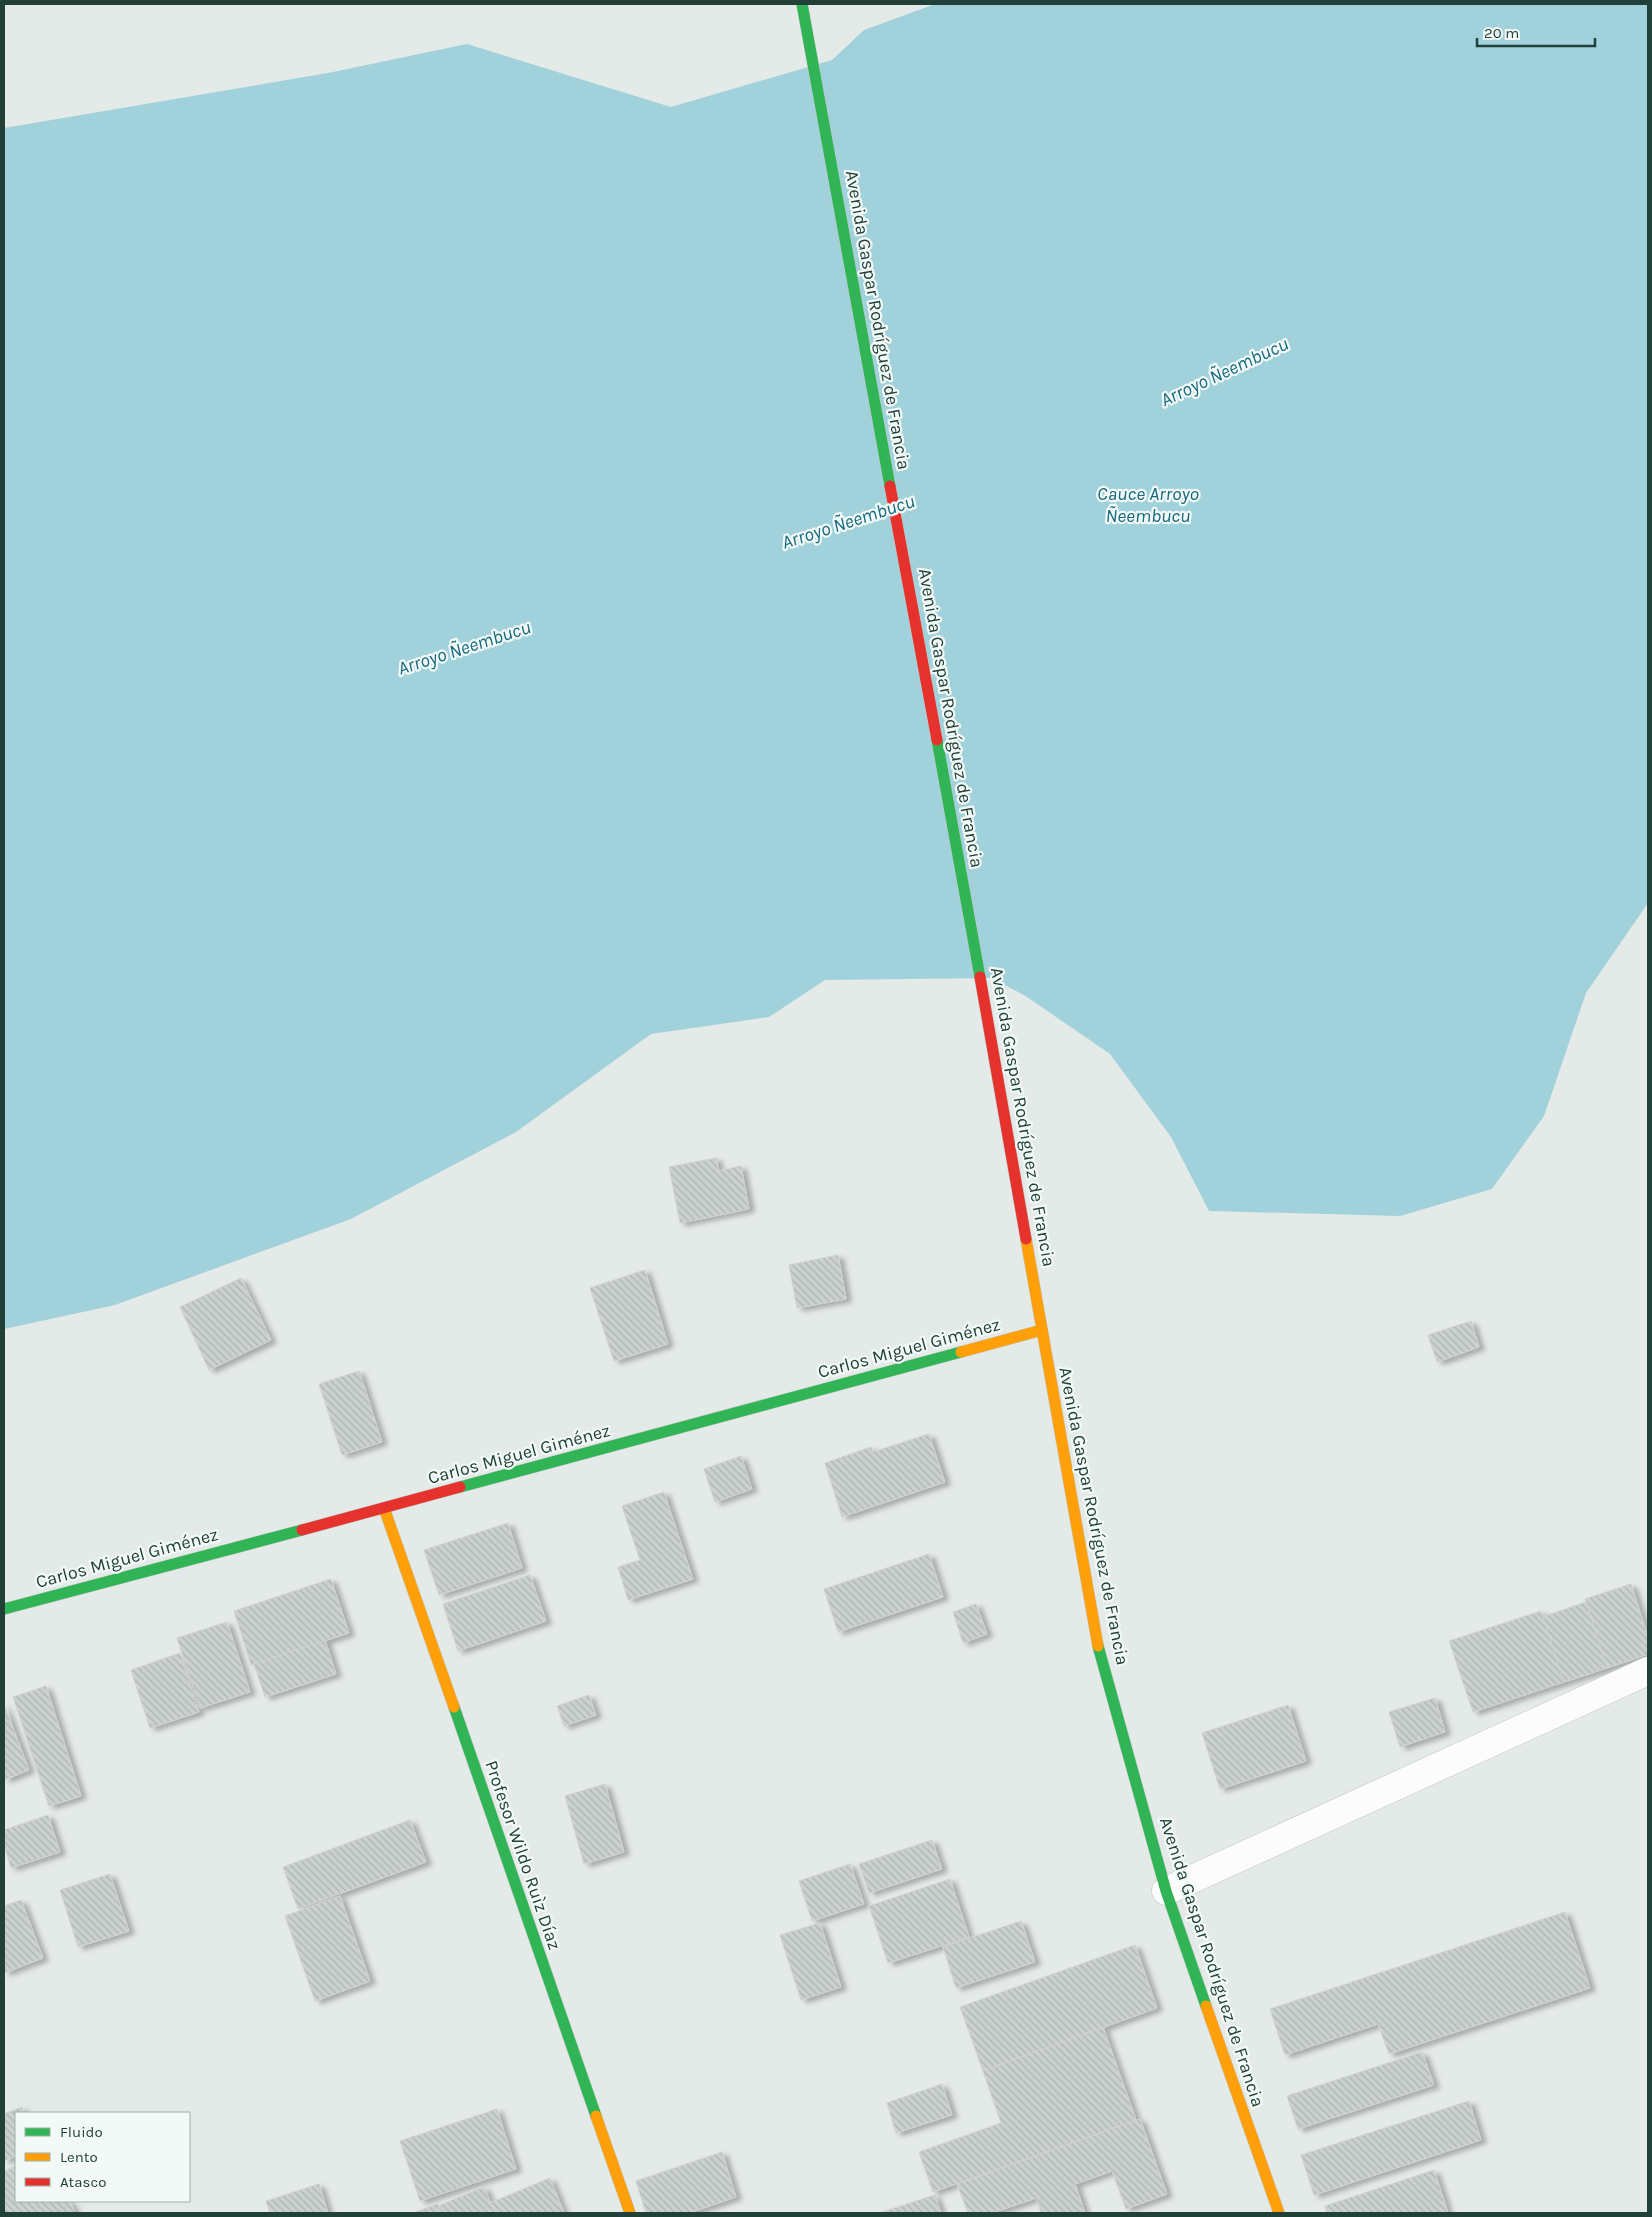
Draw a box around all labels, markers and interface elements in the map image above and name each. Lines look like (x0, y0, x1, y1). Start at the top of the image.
scale bar (1477, 15, 1594, 47)
text: 20 m (1484, 24, 1519, 42)
street label: Avenida Gaspar Rodríguez de Francia (841, 169, 915, 471)
water label: Arroyo Ñeembucu (1157, 333, 1292, 411)
water label: Cauce Arroyo Ñeembucu (1097, 483, 1200, 527)
water label: Arroyo Ñeembucu (779, 490, 918, 554)
street label: Avenida Gaspar Rodríguez de Francia (914, 567, 988, 869)
water label: Arroyo Ñeembucu (395, 616, 534, 680)
street label: Avenida Gaspar Rodríguez de Francia (986, 966, 1060, 1268)
street label: Carlos Miguel Giménez (815, 1313, 1003, 1383)
street label: Avenida Gaspar Rodríguez de Francia (1054, 1365, 1134, 1667)
street label: Carlos Miguel Giménez (425, 1419, 613, 1489)
street label: Carlos Miguel Giménez (33, 1523, 221, 1593)
street label: Profesor Wildo Ruìz Díaz (480, 1757, 566, 1953)
street label: Avenida Gaspar Rodríguez de Francia (1155, 1814, 1269, 2110)
legend (15, 2112, 190, 2202)
text: Fluido (60, 2123, 103, 2141)
text: Lento (60, 2148, 98, 2166)
text: Atasco (60, 2173, 106, 2191)

